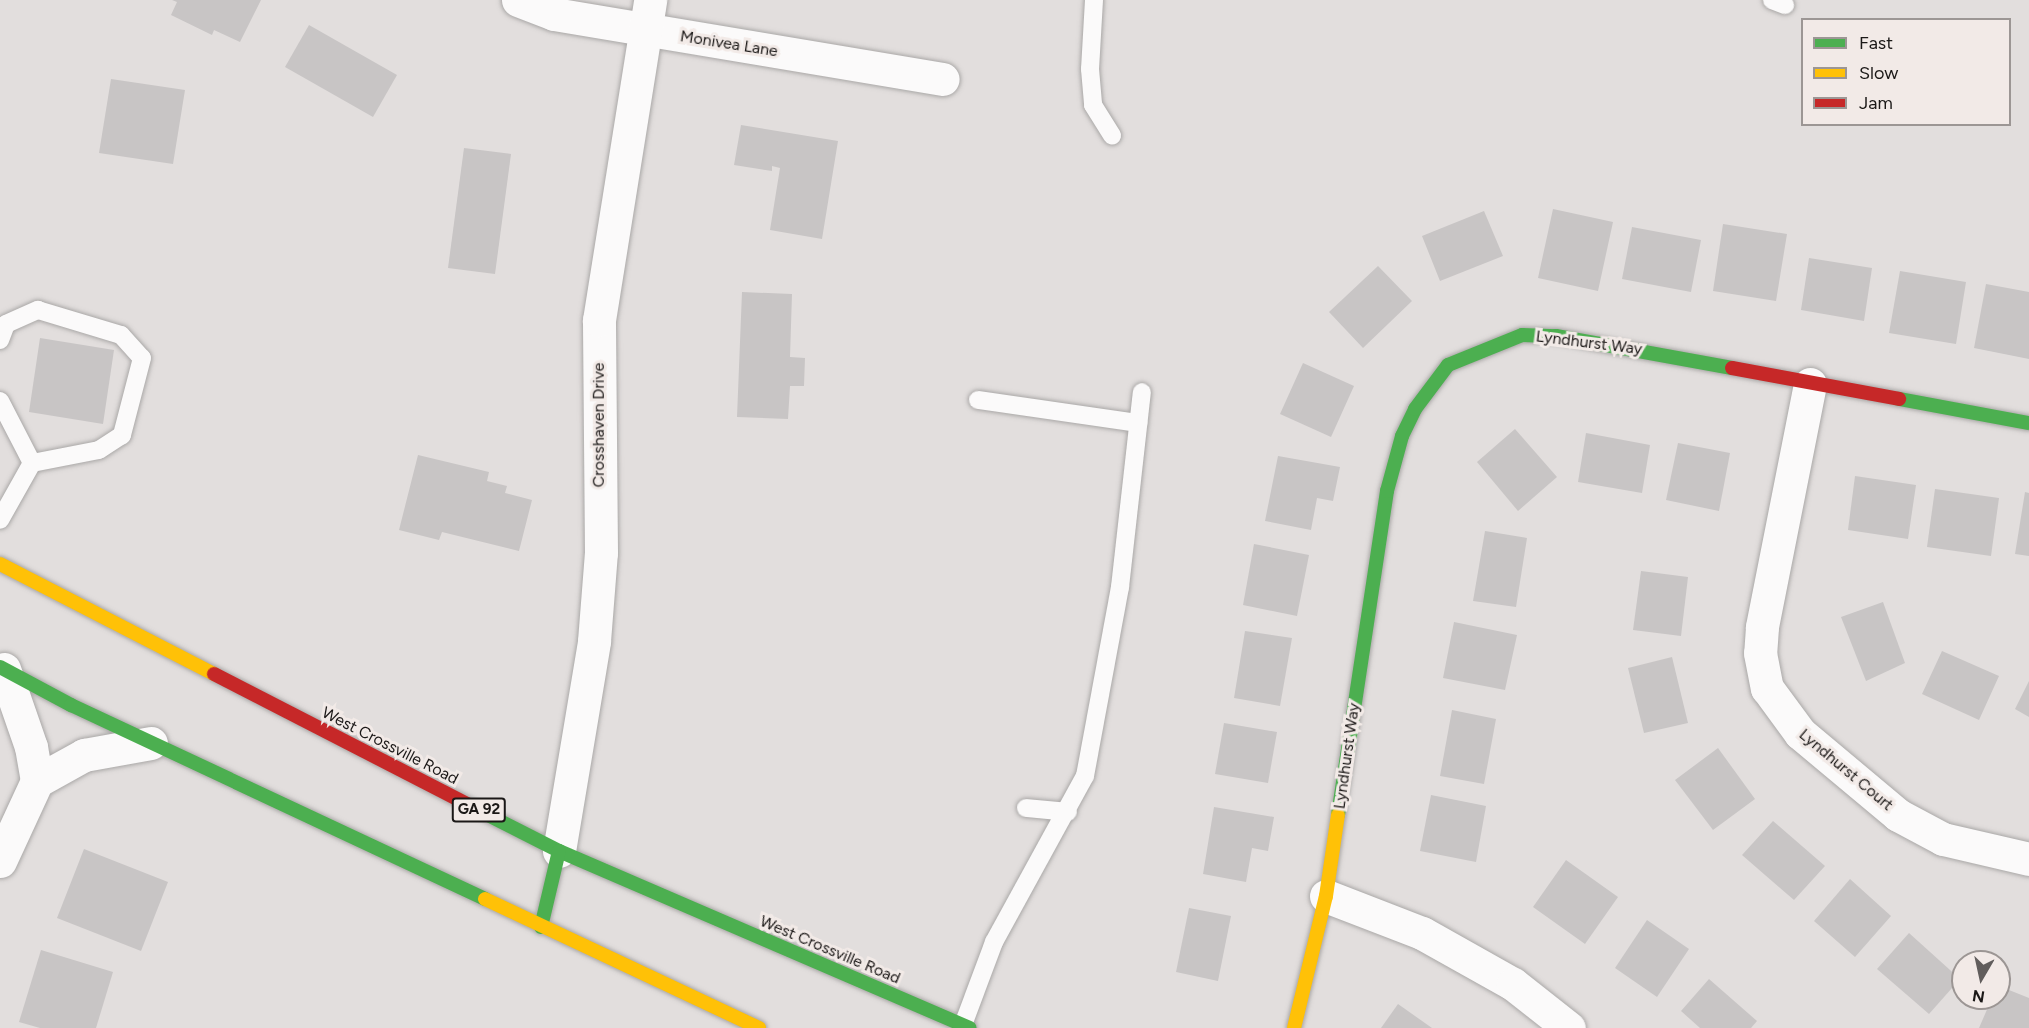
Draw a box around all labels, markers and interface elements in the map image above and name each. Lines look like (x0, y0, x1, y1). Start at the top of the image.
legend (1801, 18, 2011, 126)
street label: Monivea Lane (679, 27, 779, 61)
text: Fast (1859, 32, 1893, 54)
text: Slow (1859, 62, 1898, 84)
text: Jam (1859, 92, 1893, 114)
street label: Lyndhurst Way (1535, 327, 1643, 359)
street label: Crosshaven Drive (589, 363, 609, 487)
street label: Lyndhurst Way (1330, 702, 1364, 810)
street label: West Crossville Road (319, 703, 461, 789)
street label: Lyndhurst Court (1795, 725, 1897, 815)
road number: GA 92 (450, 798, 508, 822)
street label: West Crossville Road (757, 912, 903, 988)
north arrow (1951, 950, 2011, 1010)
text: N (1971, 986, 1986, 1007)

